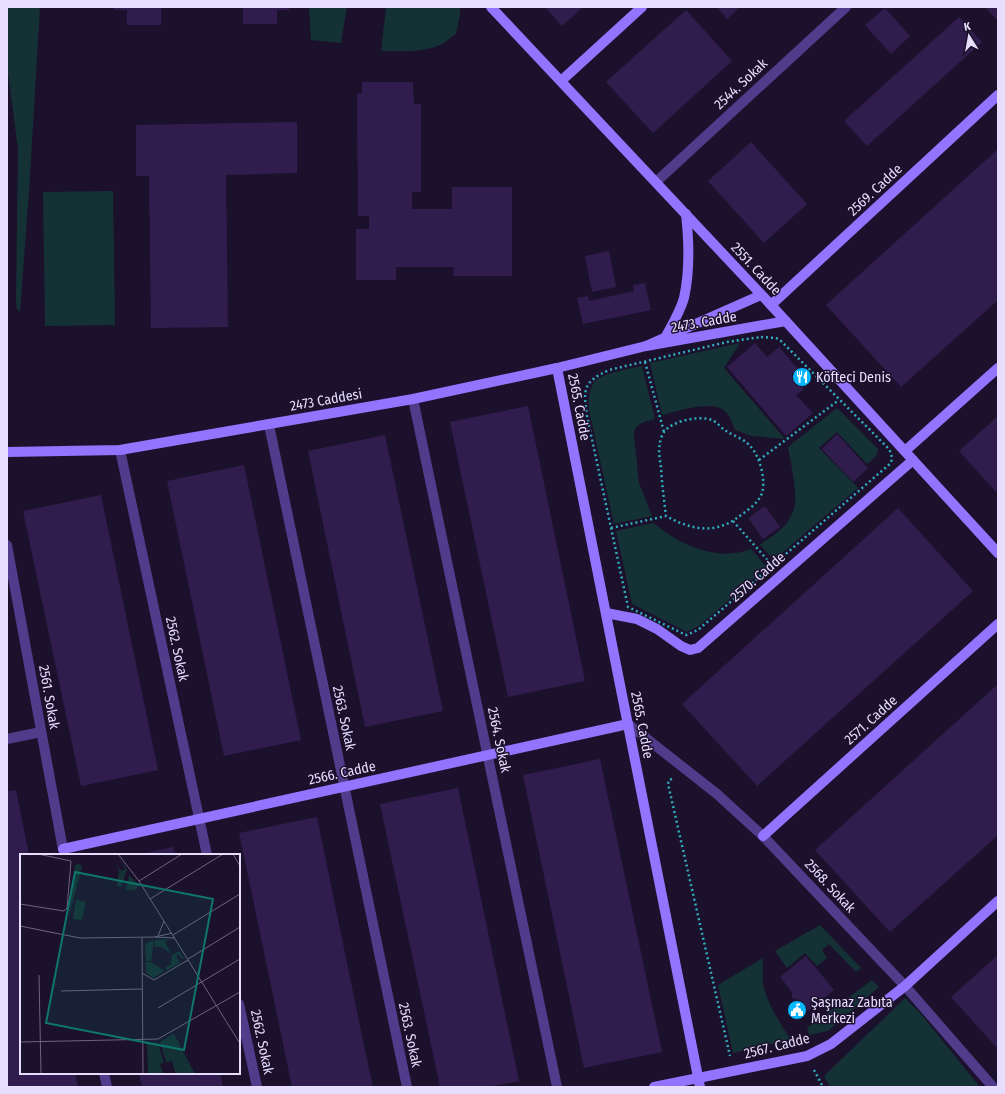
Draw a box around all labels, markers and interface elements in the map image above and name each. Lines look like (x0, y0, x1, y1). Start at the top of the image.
north arrow (949, 16, 989, 56)
text: K (963, 20, 972, 34)
street label: 2544. Sokak (711, 55, 771, 113)
street label: 2569. Cadde (844, 160, 906, 219)
street label: 2551. Cadde (727, 239, 785, 299)
street label: 2473. Cadde (670, 308, 738, 336)
restaurant icon: Köfteci Denis (791, 366, 813, 388)
place label: Köfteci Denis (816, 369, 891, 386)
street label: 2565. Cadde (564, 372, 594, 442)
street label: 2473 Caddesi (289, 385, 363, 415)
street label: 2570. Cadde (727, 549, 789, 605)
street label: 2562. Sokak (162, 615, 192, 683)
street label: 2561. Sokak (35, 664, 63, 731)
street label: 2563. Sokak (329, 684, 359, 753)
street label: 2565. Cadde (627, 690, 657, 760)
street label: 2571. Cadde (841, 692, 901, 748)
street label: 2564. Sokak (484, 706, 514, 775)
street label: 2566. Cadde (307, 758, 377, 788)
inset map (20, 854, 240, 1074)
street label: 2568. Sokak (801, 856, 859, 917)
place label: Şaşmaz Zabıta Merkezi (811, 994, 893, 1027)
public building icon: Şaşmaz Zabıta Merkezi (786, 999, 808, 1021)
street label: 2563. Sokak (395, 1001, 425, 1070)
street label: 2562. Sokak (247, 1008, 277, 1076)
street label: 2567. Cadde (742, 1030, 812, 1062)

